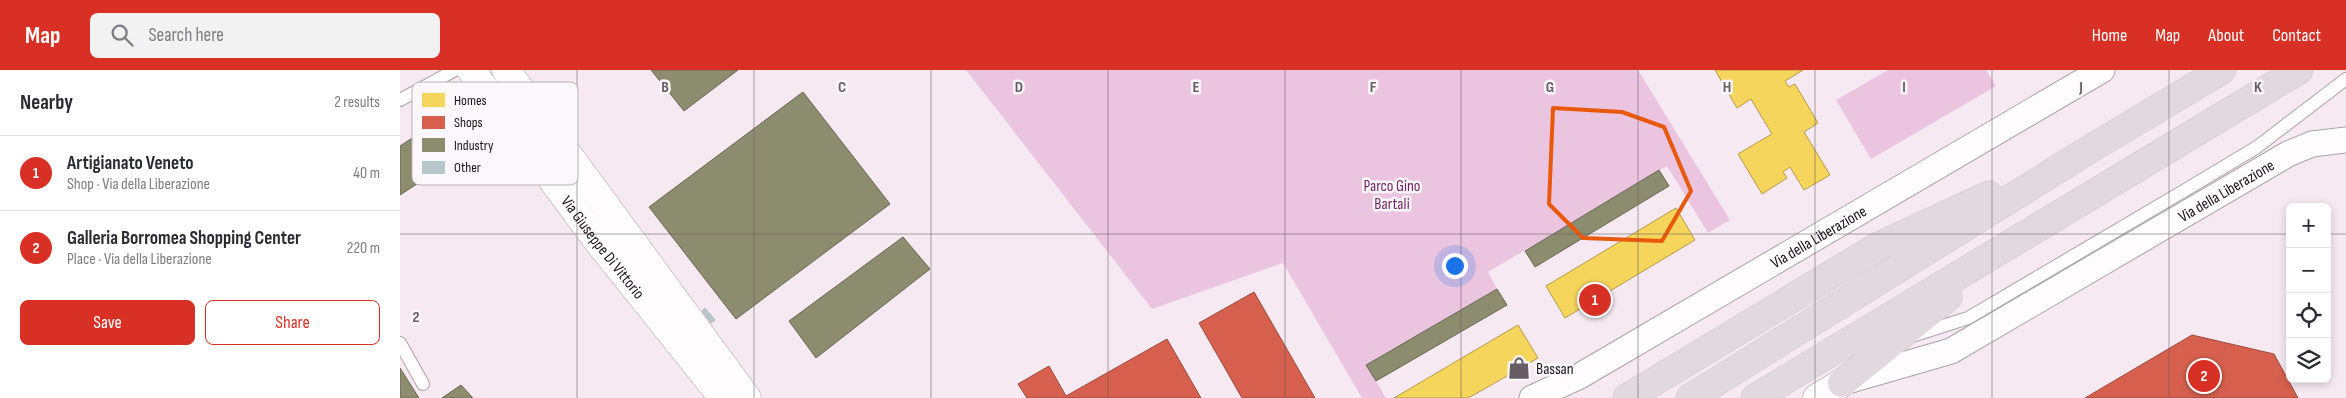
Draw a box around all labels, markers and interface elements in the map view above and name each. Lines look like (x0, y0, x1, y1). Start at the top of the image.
search box (90, 13, 440, 58)
text: Map (25, 21, 60, 50)
icon: search (108, 21, 136, 49)
text: Search here (148, 24, 224, 47)
text: Home (2092, 25, 2127, 46)
text: Map (2155, 25, 2180, 46)
text: About (2208, 25, 2244, 46)
text: Contact (2272, 25, 2321, 46)
text: B (661, 78, 669, 97)
text: C (838, 78, 846, 97)
text: D (1015, 78, 1023, 97)
text: E (1193, 78, 1200, 97)
text: F (1370, 78, 1377, 97)
text: G (1546, 78, 1554, 97)
text: H (1723, 78, 1731, 97)
text: I (1902, 78, 1906, 97)
text: J (2078, 78, 2083, 97)
text: K (2254, 78, 2262, 97)
legend (412, 82, 578, 185)
text: Nearby (20, 90, 73, 115)
text: Homes (454, 92, 487, 109)
text: 2 results (334, 93, 380, 112)
text: Shops (454, 114, 483, 131)
text: Industry (454, 137, 494, 154)
text: Artigianato Veneto (67, 152, 194, 175)
street label: Via della Liberazione (2175, 156, 2278, 227)
text: Other (454, 159, 481, 176)
text: 1 (33, 164, 39, 183)
text: 40 m (353, 164, 380, 183)
text: Shop · Via della Liberazione (67, 175, 210, 194)
park label: Parco Gino Bartali (1363, 177, 1421, 214)
street label: Via Giuseppe Di Vittorio (556, 193, 648, 303)
street label: Via della Liberazione (1768, 202, 1870, 273)
map controls (2286, 203, 2331, 383)
button: + (2286, 203, 2331, 248)
text: Galleria Borromea Shopping Center (67, 227, 301, 250)
text: 2 (32, 239, 40, 258)
text: 220 m (347, 239, 380, 258)
button: − (2286, 248, 2331, 293)
text: Place · Via della Liberazione (67, 250, 212, 269)
your location (1442, 253, 1468, 279)
pin: 1 (1579, 281, 1611, 319)
button: locate (2286, 293, 2331, 338)
button: Save (20, 300, 195, 345)
button: Share (205, 300, 380, 345)
text: 2 (412, 308, 420, 327)
button: layers (2286, 338, 2331, 383)
shop icon: Bassan (1506, 355, 1532, 381)
pin: 2 (2188, 357, 2220, 395)
place label: Bassan (1536, 360, 1574, 379)

